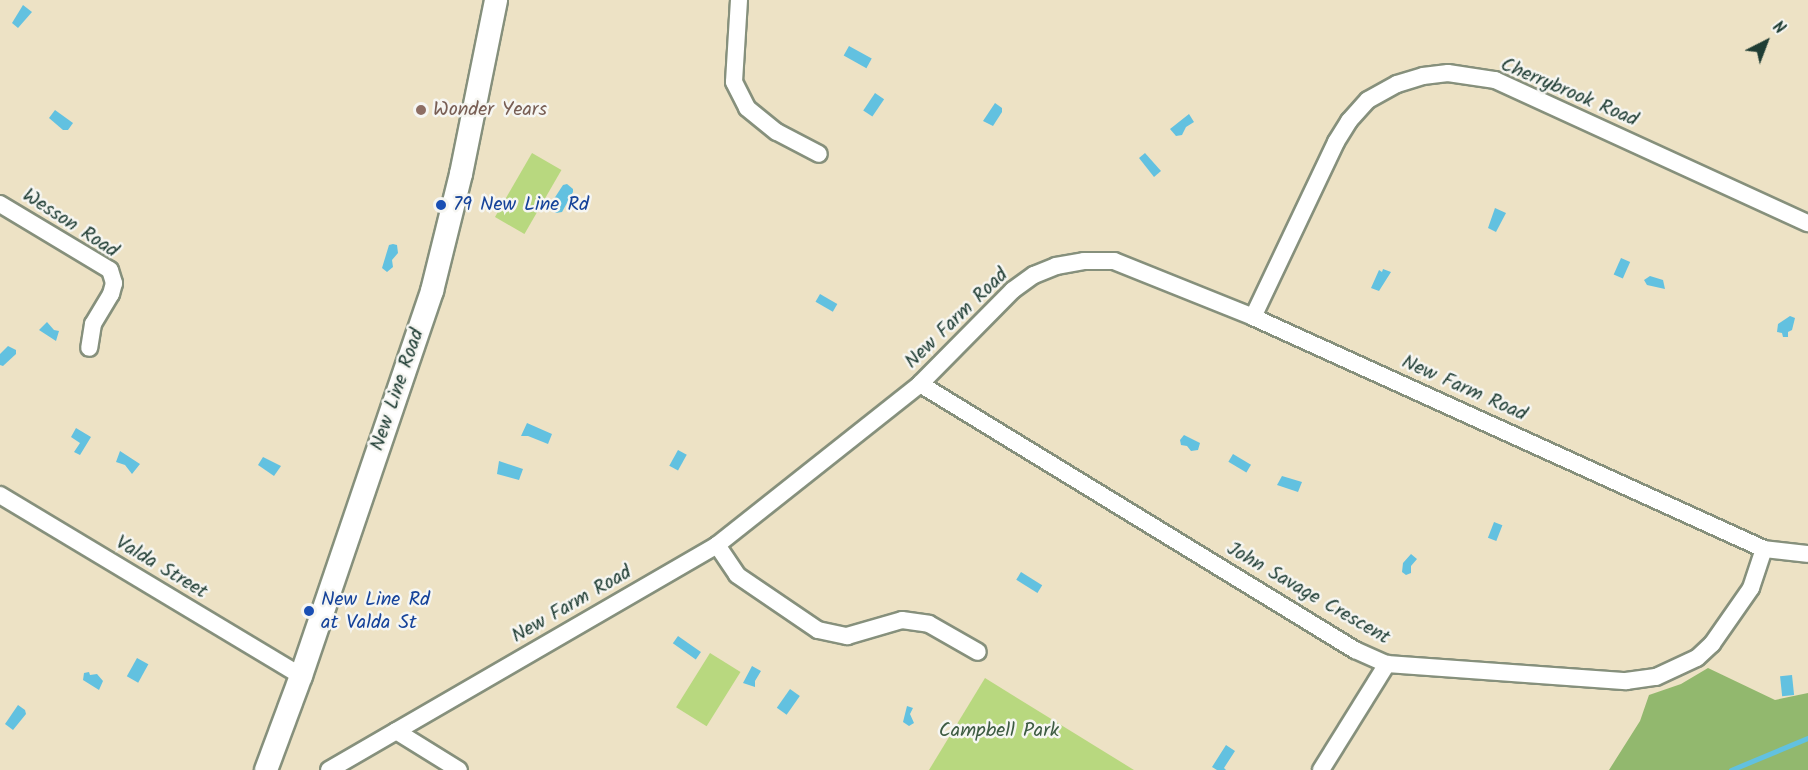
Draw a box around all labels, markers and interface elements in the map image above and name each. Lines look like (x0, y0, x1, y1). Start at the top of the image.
north arrow (1736, 12, 1796, 72)
text: N (1766, 16, 1790, 41)
street label: Cherrybrook Road (1497, 53, 1641, 133)
place label: Wonder Years (433, 98, 547, 122)
marker: Wonder Years (414, 103, 428, 117)
street label: Wesson Road (18, 184, 122, 264)
place label: 79 New Line Rd (453, 193, 589, 217)
marker: 79 New Line Rd (434, 198, 448, 212)
street label: New Farm Road (900, 264, 1014, 374)
street label: New Line Road (366, 326, 430, 454)
street label: New Farm Road (1398, 351, 1530, 427)
street label: Valda Street (111, 531, 211, 605)
street label: John Savage Crescent (1222, 537, 1394, 651)
street label: New Farm Road (508, 561, 636, 649)
place label: New Line Rd at Valda St (321, 588, 430, 635)
marker: New Line Rd at Valda St (302, 604, 316, 618)
park label: Campbell Park (939, 719, 1059, 743)

